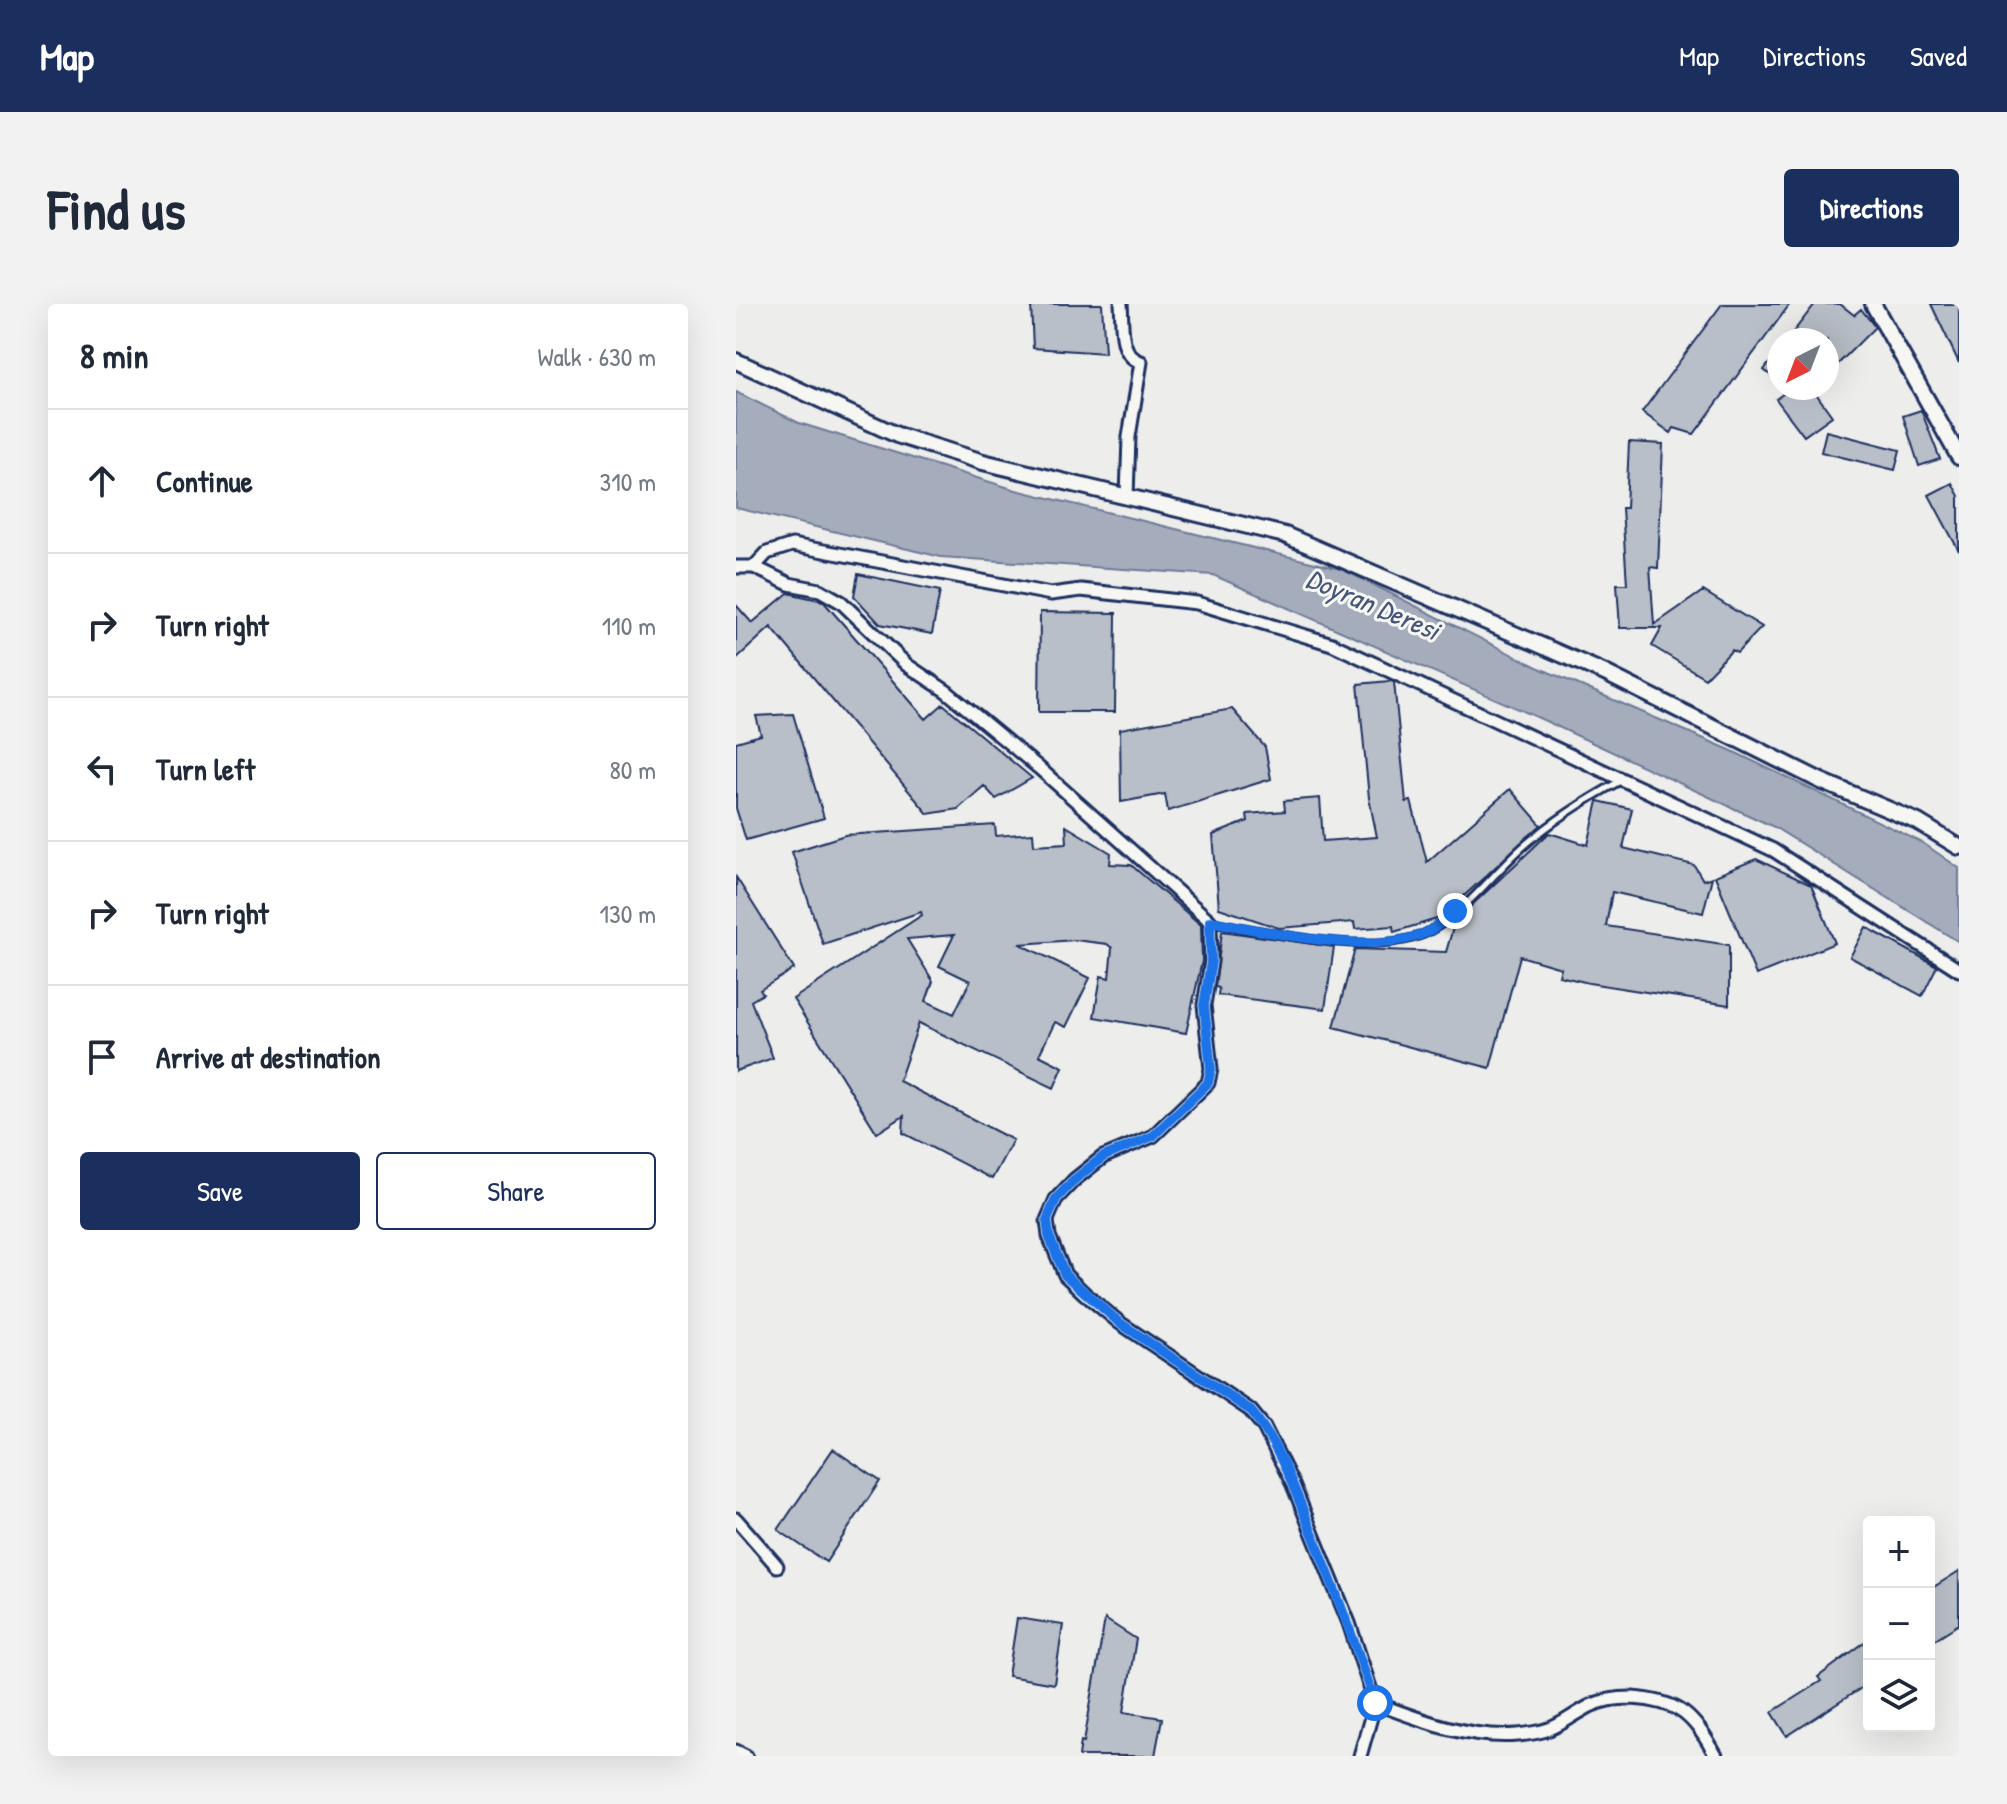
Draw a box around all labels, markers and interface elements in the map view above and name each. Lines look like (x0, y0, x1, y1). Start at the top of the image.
text: Map (40, 30, 94, 82)
text: Map (1679, 37, 1719, 75)
text: Directions (1763, 37, 1866, 75)
text: Saved (1910, 37, 1967, 75)
button: Directions (1784, 169, 1959, 247)
text: Find us (48, 171, 186, 246)
north arrow (1767, 328, 1839, 400)
text: 8 min (80, 333, 149, 379)
text: Walk · 630 m (538, 339, 656, 374)
icon: ahead (80, 459, 124, 503)
text: Continue (156, 461, 253, 501)
text: 310 m (600, 464, 656, 499)
water label: Doyran Deresi (1301, 559, 1448, 650)
icon: right (80, 603, 124, 647)
text: Turn right (156, 605, 269, 645)
text: 110 m (602, 608, 656, 643)
icon: left (80, 747, 124, 791)
text: Turn left (156, 749, 255, 789)
text: 80 m (609, 752, 656, 787)
icon: right (80, 891, 124, 935)
text: Turn right (156, 893, 269, 933)
route end (1437, 893, 1473, 929)
text: 130 m (600, 896, 656, 931)
icon: arrive (80, 1035, 124, 1079)
text: Arrive at destination (156, 1037, 381, 1077)
button: Save (80, 1152, 360, 1230)
button: Share (376, 1152, 656, 1230)
map controls (1863, 1516, 1935, 1732)
button: + (1863, 1516, 1935, 1588)
button: − (1863, 1588, 1935, 1660)
button: layers (1863, 1660, 1935, 1732)
route start (1357, 1685, 1393, 1721)

